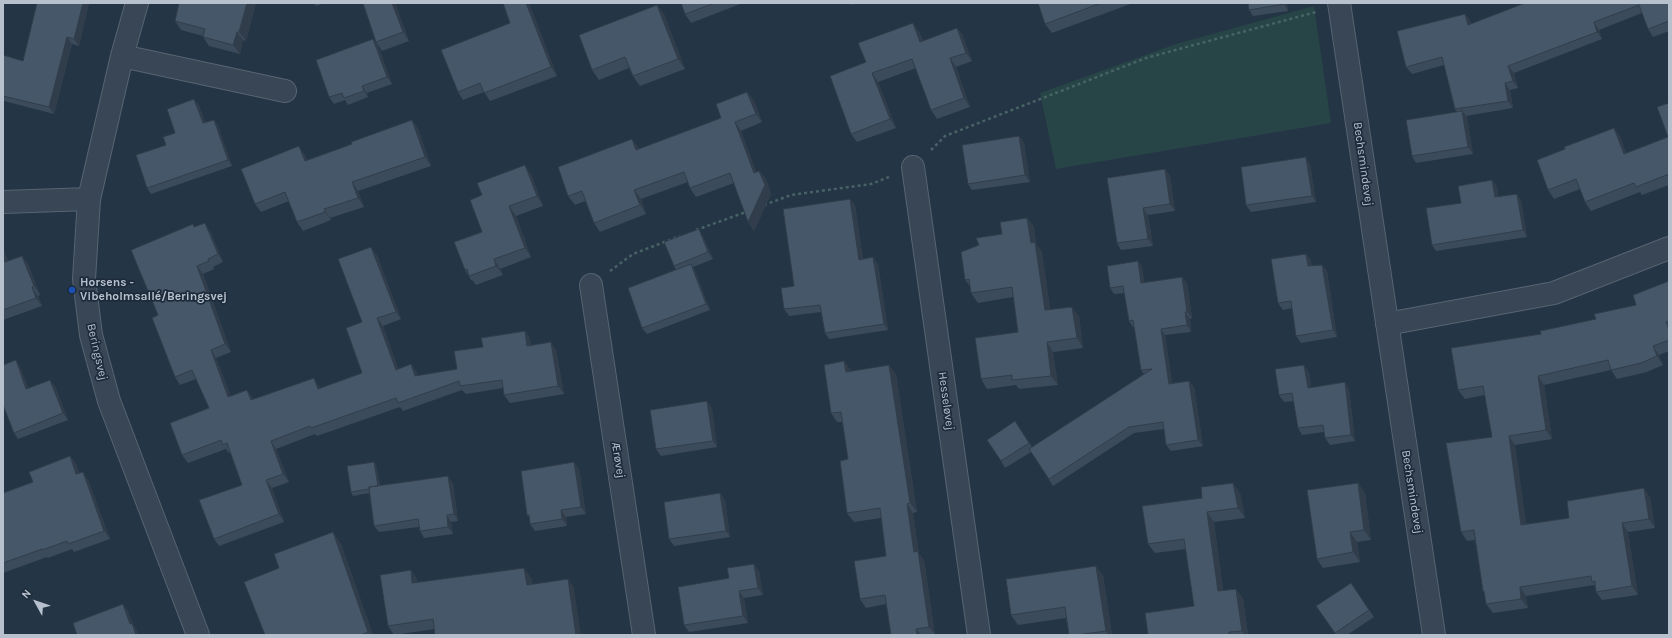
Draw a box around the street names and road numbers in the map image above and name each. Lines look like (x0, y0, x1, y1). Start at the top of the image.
street label: Bechsmindevej (1350, 121, 1376, 207)
street label: Beringsvej (83, 322, 111, 382)
street label: Hesseløvej (935, 371, 957, 431)
street label: Ærøvej (608, 441, 628, 479)
street label: Bechsmindevej (1398, 449, 1426, 535)

